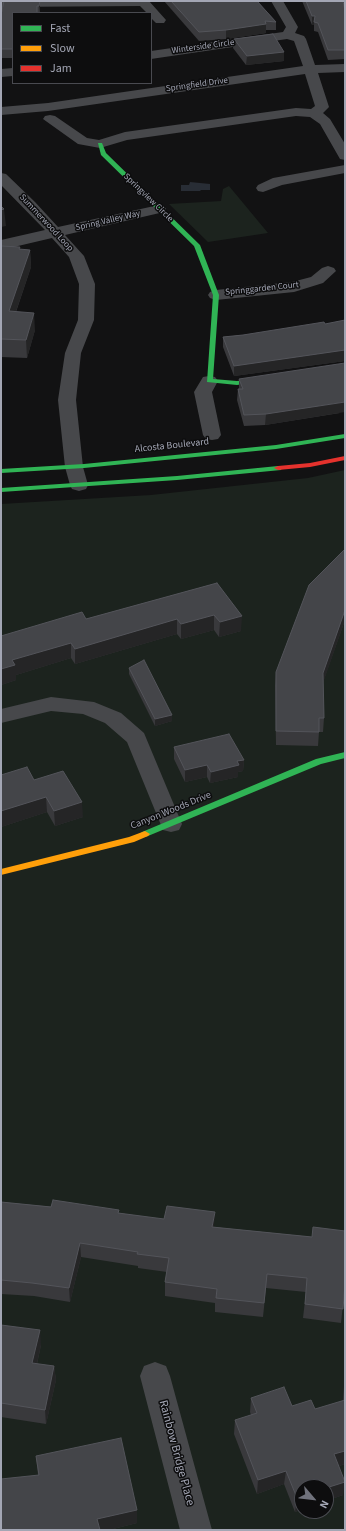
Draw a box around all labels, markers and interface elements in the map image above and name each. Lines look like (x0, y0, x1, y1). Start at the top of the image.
legend (12, 12, 152, 84)
text: Fast (50, 20, 70, 37)
street label: Winterside Circle (171, 37, 235, 57)
text: Slow (50, 40, 75, 57)
text: Jam (50, 60, 72, 77)
street label: Springfield Drive (165, 75, 229, 95)
street label: Springview Circle (121, 172, 175, 224)
street label: Summerwood Loop (17, 192, 75, 254)
street label: Spring Valley Way (75, 208, 141, 234)
street label: Springgarden Court (225, 280, 299, 298)
street label: Alcosta Boulevard (134, 436, 210, 456)
street label: Canyon Woods Drive (129, 789, 213, 833)
street label: Rainbow Bridge Place (155, 1399, 197, 1507)
north arrow (294, 1479, 334, 1519)
text: N (316, 1498, 332, 1511)

